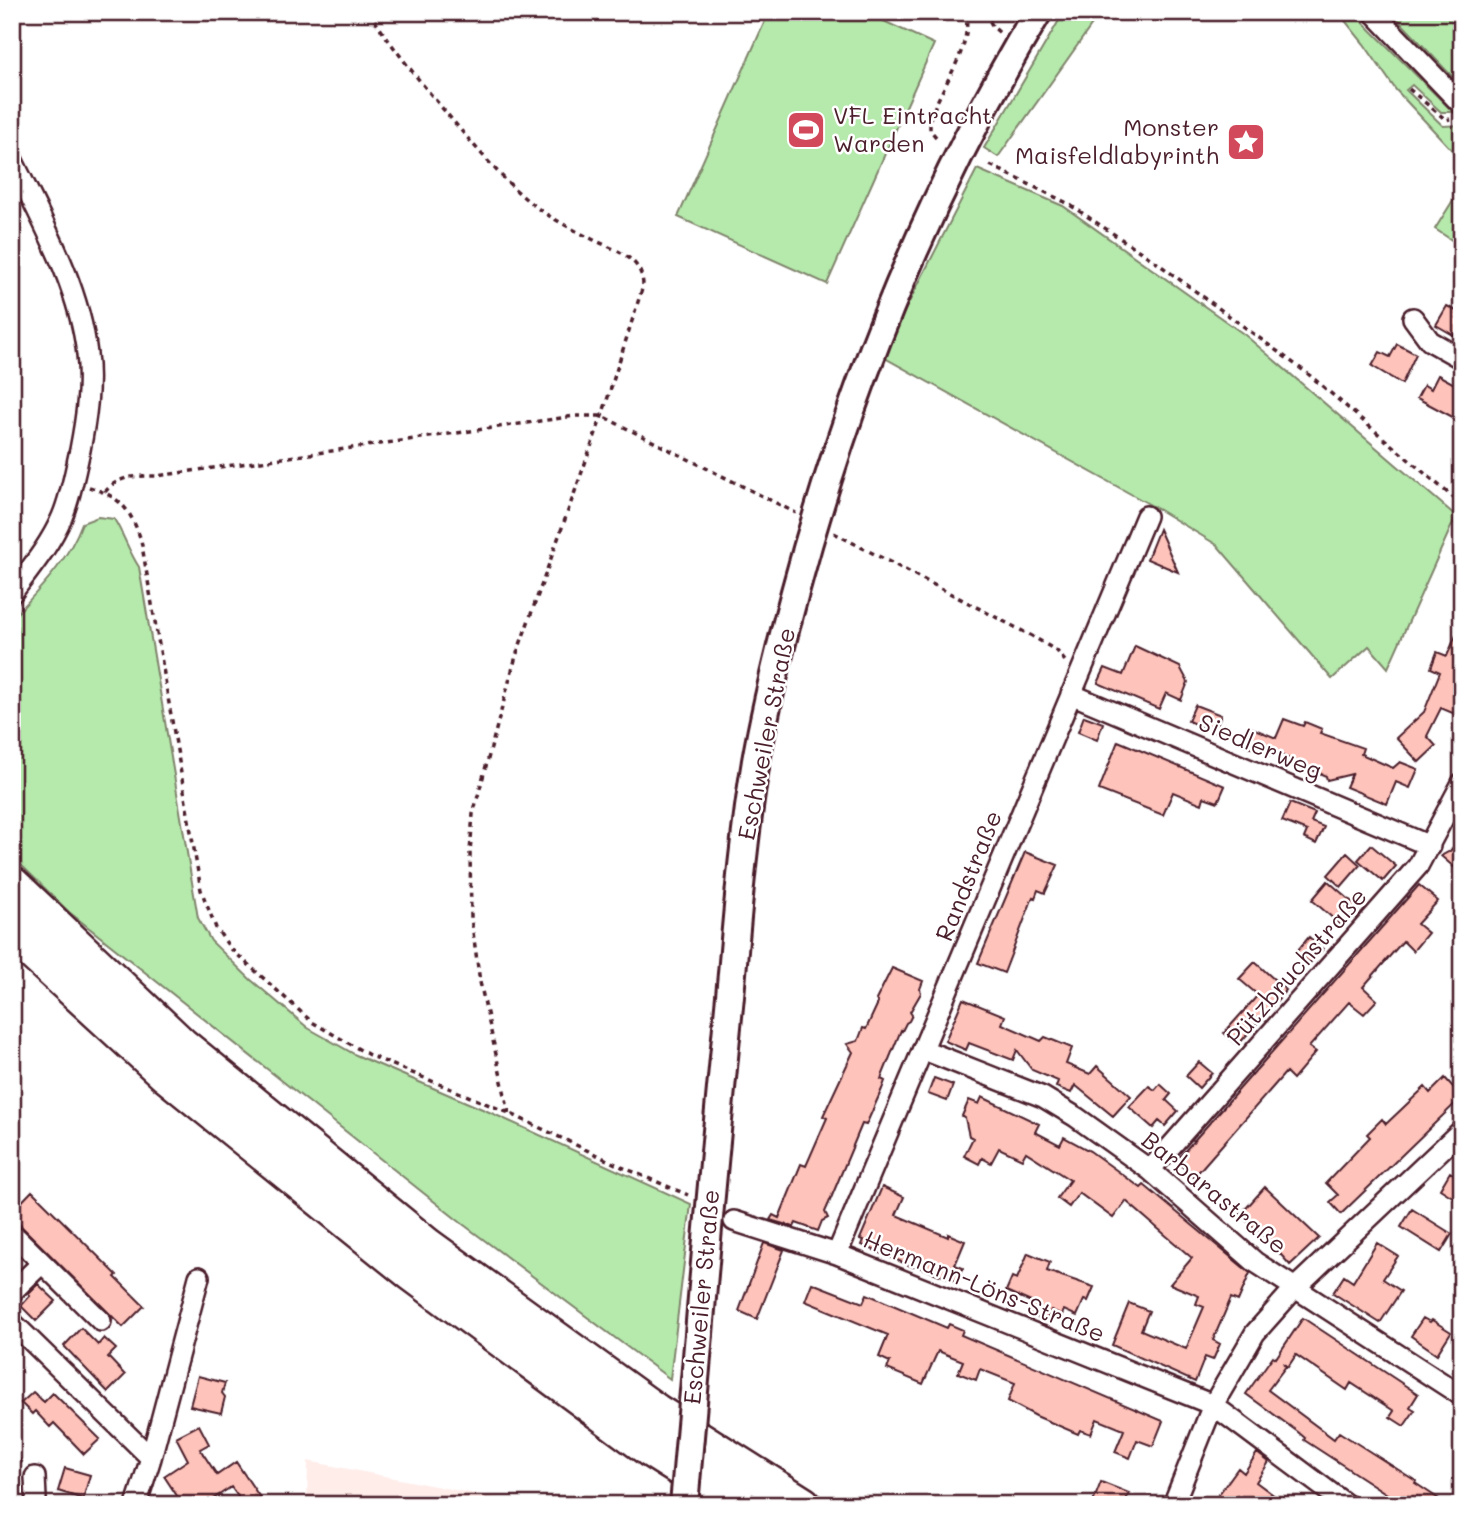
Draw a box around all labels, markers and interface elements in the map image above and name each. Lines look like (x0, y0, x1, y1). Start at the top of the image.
place label: VFL Eintracht Warden (833, 99, 992, 158)
sports icon: VFL Eintracht Warden (785, 109, 827, 151)
place label: Monster Maisfeldlabyrinth (1015, 111, 1219, 170)
place icon: Monster Maisfeldlabyrinth (1225, 121, 1267, 163)
street label: Eschweiler Straße (730, 625, 801, 843)
street label: Siedlerweg (1194, 706, 1327, 786)
street label: Randstraße (927, 806, 1008, 945)
street label: Pützbruchstraße (1219, 881, 1373, 1051)
street label: Barbarastraße (1136, 1124, 1294, 1260)
street label: Eschweiler Straße (676, 1188, 725, 1406)
street label: Hermann-Löns-Straße (859, 1223, 1110, 1348)

